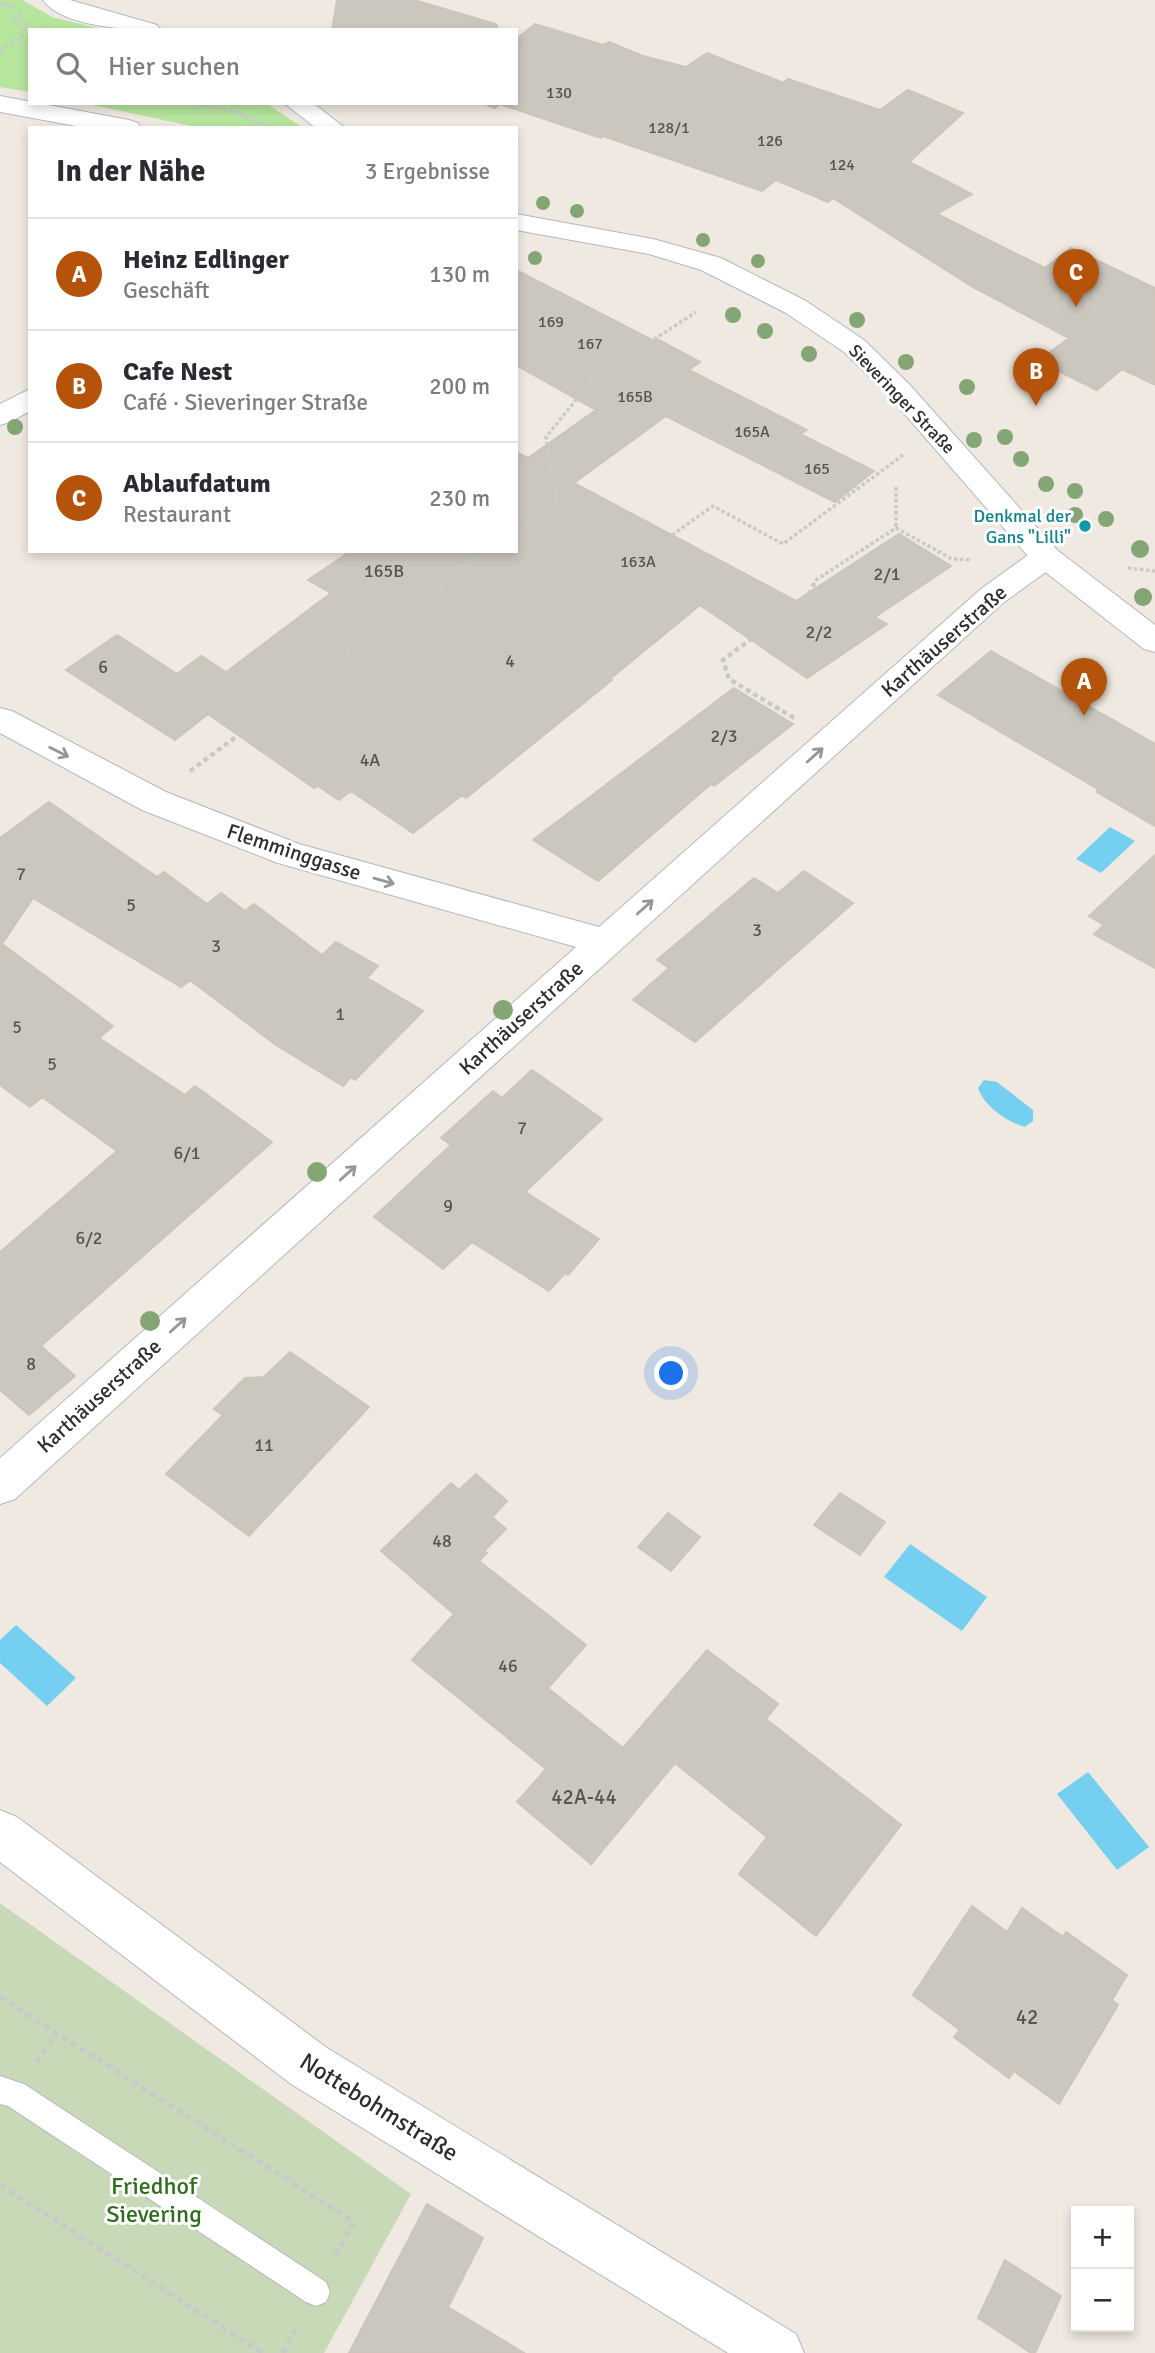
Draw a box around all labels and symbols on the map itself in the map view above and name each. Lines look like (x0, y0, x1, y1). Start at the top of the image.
house number: 130 (546, 83, 572, 103)
house number: 128/1 (648, 118, 690, 138)
house number: 126 (757, 131, 783, 151)
house number: 124 (829, 155, 855, 175)
pin: C (1053, 249, 1099, 307)
house number: 169 (538, 312, 564, 332)
house number: 167 (577, 334, 603, 354)
street label: Sieveringer Straße (844, 340, 960, 458)
pin: B (1013, 348, 1059, 406)
house number: 165B (617, 387, 653, 407)
house number: 165A (734, 422, 770, 442)
house number: 165 (804, 459, 830, 479)
place label: Denkmal der Gans "Lilli" (974, 505, 1071, 548)
marker: Denkmal der Gans "Lilli" (1077, 518, 1093, 534)
house number: 163A (620, 552, 656, 572)
house number: 165B (364, 560, 404, 582)
house number: 2/1 (873, 563, 901, 585)
street label: Karthäuserstraße (876, 579, 1012, 703)
house number: 2/2 (805, 621, 833, 643)
house number: 4 (505, 650, 515, 672)
house number: 6 (98, 656, 108, 678)
pin: A (1061, 658, 1107, 716)
house number: 2/3 (710, 725, 738, 747)
one-way arrow (48, 746, 69, 760)
one-way arrow (805, 747, 823, 763)
house number: 4A (360, 749, 380, 771)
street label: Flemminggasse (224, 818, 364, 886)
house number: 7 (16, 863, 26, 885)
one-way arrow (373, 875, 395, 888)
house number: 5 (126, 894, 136, 916)
one-way arrow (636, 898, 653, 915)
house number: 3 (752, 919, 762, 941)
house number: 3 (211, 935, 221, 957)
street label: Karthäuserstraße (454, 955, 588, 1081)
house number: 1 (335, 1003, 345, 1025)
house number: 5 (12, 1016, 22, 1038)
house number: 5 (47, 1053, 57, 1075)
house number: 7 (517, 1117, 527, 1139)
house number: 6/1 (173, 1142, 201, 1164)
one-way arrow (339, 1165, 357, 1181)
house number: 9 (443, 1195, 453, 1217)
house number: 6/2 (75, 1227, 103, 1249)
one-way arrow (169, 1317, 187, 1333)
street label: Karthäuserstraße (32, 1333, 166, 1459)
house number: 8 (26, 1353, 36, 1375)
your location (654, 1356, 688, 1390)
house number: 11 (254, 1434, 274, 1456)
house number: 48 (432, 1530, 452, 1552)
house number: 46 (498, 1655, 518, 1677)
house number: 42A-44 (551, 1784, 617, 1810)
house number: 42 (1016, 2004, 1038, 2030)
street label: Nottebohmstraße (294, 2046, 464, 2168)
park label: Friedhof Sievering (106, 2171, 202, 2229)

